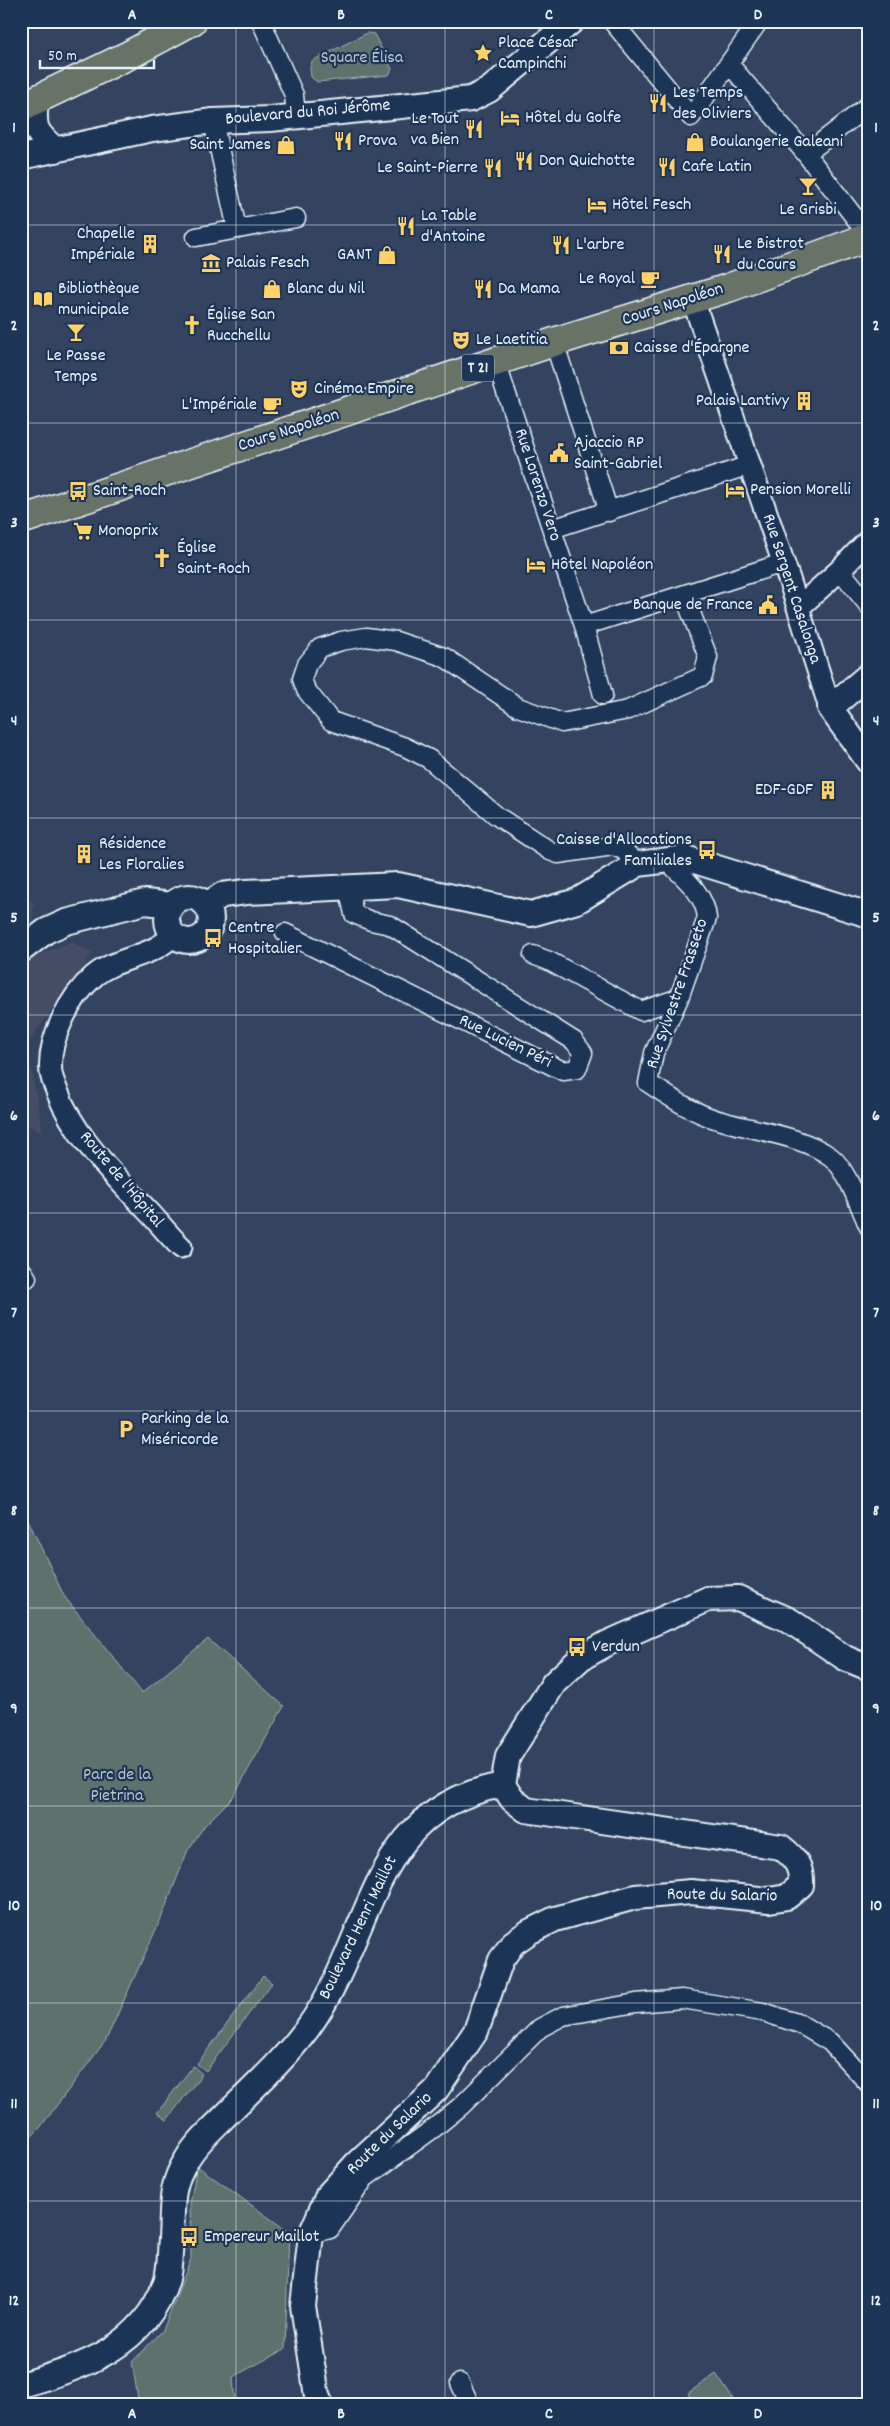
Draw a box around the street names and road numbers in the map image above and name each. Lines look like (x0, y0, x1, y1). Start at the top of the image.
street label: Boulevard du Roi Jérôme (224, 93, 392, 133)
street label: Cours Napoléon (619, 277, 727, 333)
road number: T 21 (462, 354, 494, 382)
street label: Cours Napoléon (235, 403, 343, 459)
street label: Rue Lorenzo Vero (507, 425, 567, 545)
street label: Rue Sergent Casalonga (755, 511, 827, 668)
street label: Rue Sylvestre Frasseto (641, 916, 715, 1072)
street label: Rue Lucien Péri (454, 1009, 556, 1075)
street label: Route de l'Hôpital (73, 1126, 170, 1234)
street label: Boulevard Henri Maillot (313, 1852, 405, 2004)
street label: Route du Salario (666, 1883, 778, 1909)
street label: Route du Salario (342, 2087, 438, 2181)

